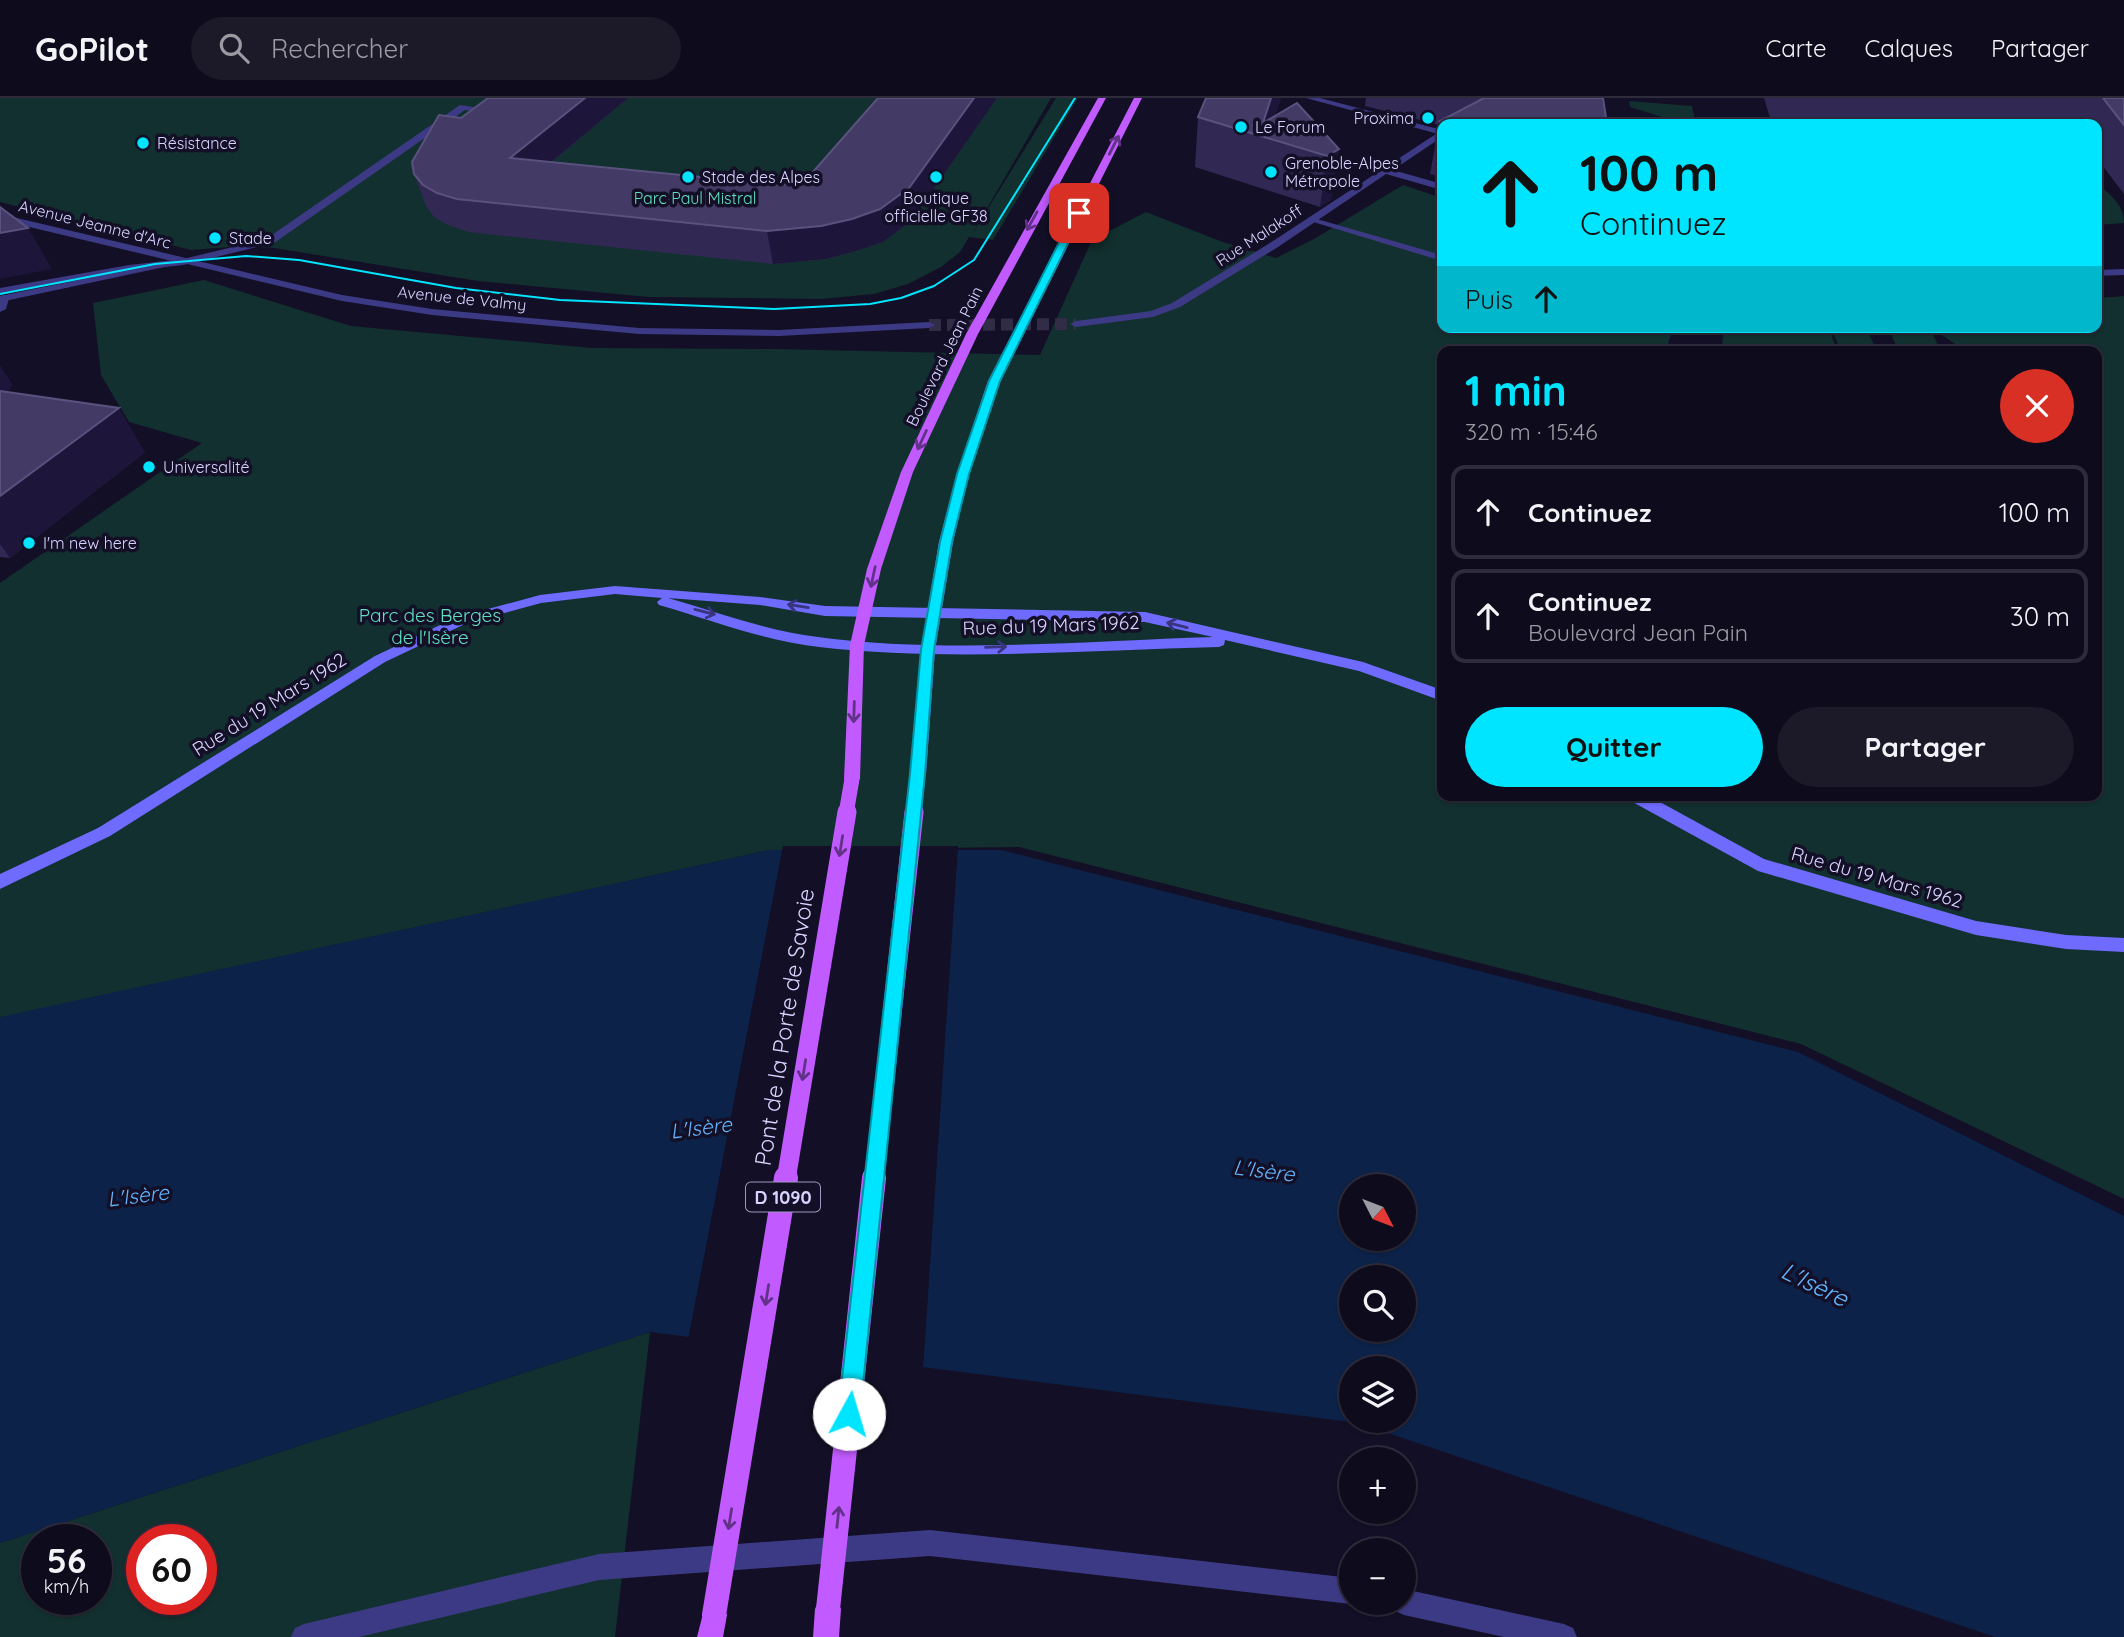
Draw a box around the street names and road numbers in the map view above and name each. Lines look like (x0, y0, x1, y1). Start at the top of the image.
street label: Avenue Jeanne d'Arc (17, 195, 173, 253)
street label: Rue Malakoff (1212, 199, 1306, 270)
street label: Avenue de Valmy (397, 281, 527, 315)
street label: Boulevard Jean Pain (901, 283, 987, 429)
street label: Rue du 19 Mars 1962 (962, 610, 1140, 640)
street label: Rue du 19 Mars 1962 (188, 647, 350, 761)
street label: Rue du 19 Mars 1962 (1789, 841, 1965, 913)
street label: Pont de la Porte de Savoie (748, 886, 820, 1168)
road number: D 1090 (746, 1182, 820, 1212)

